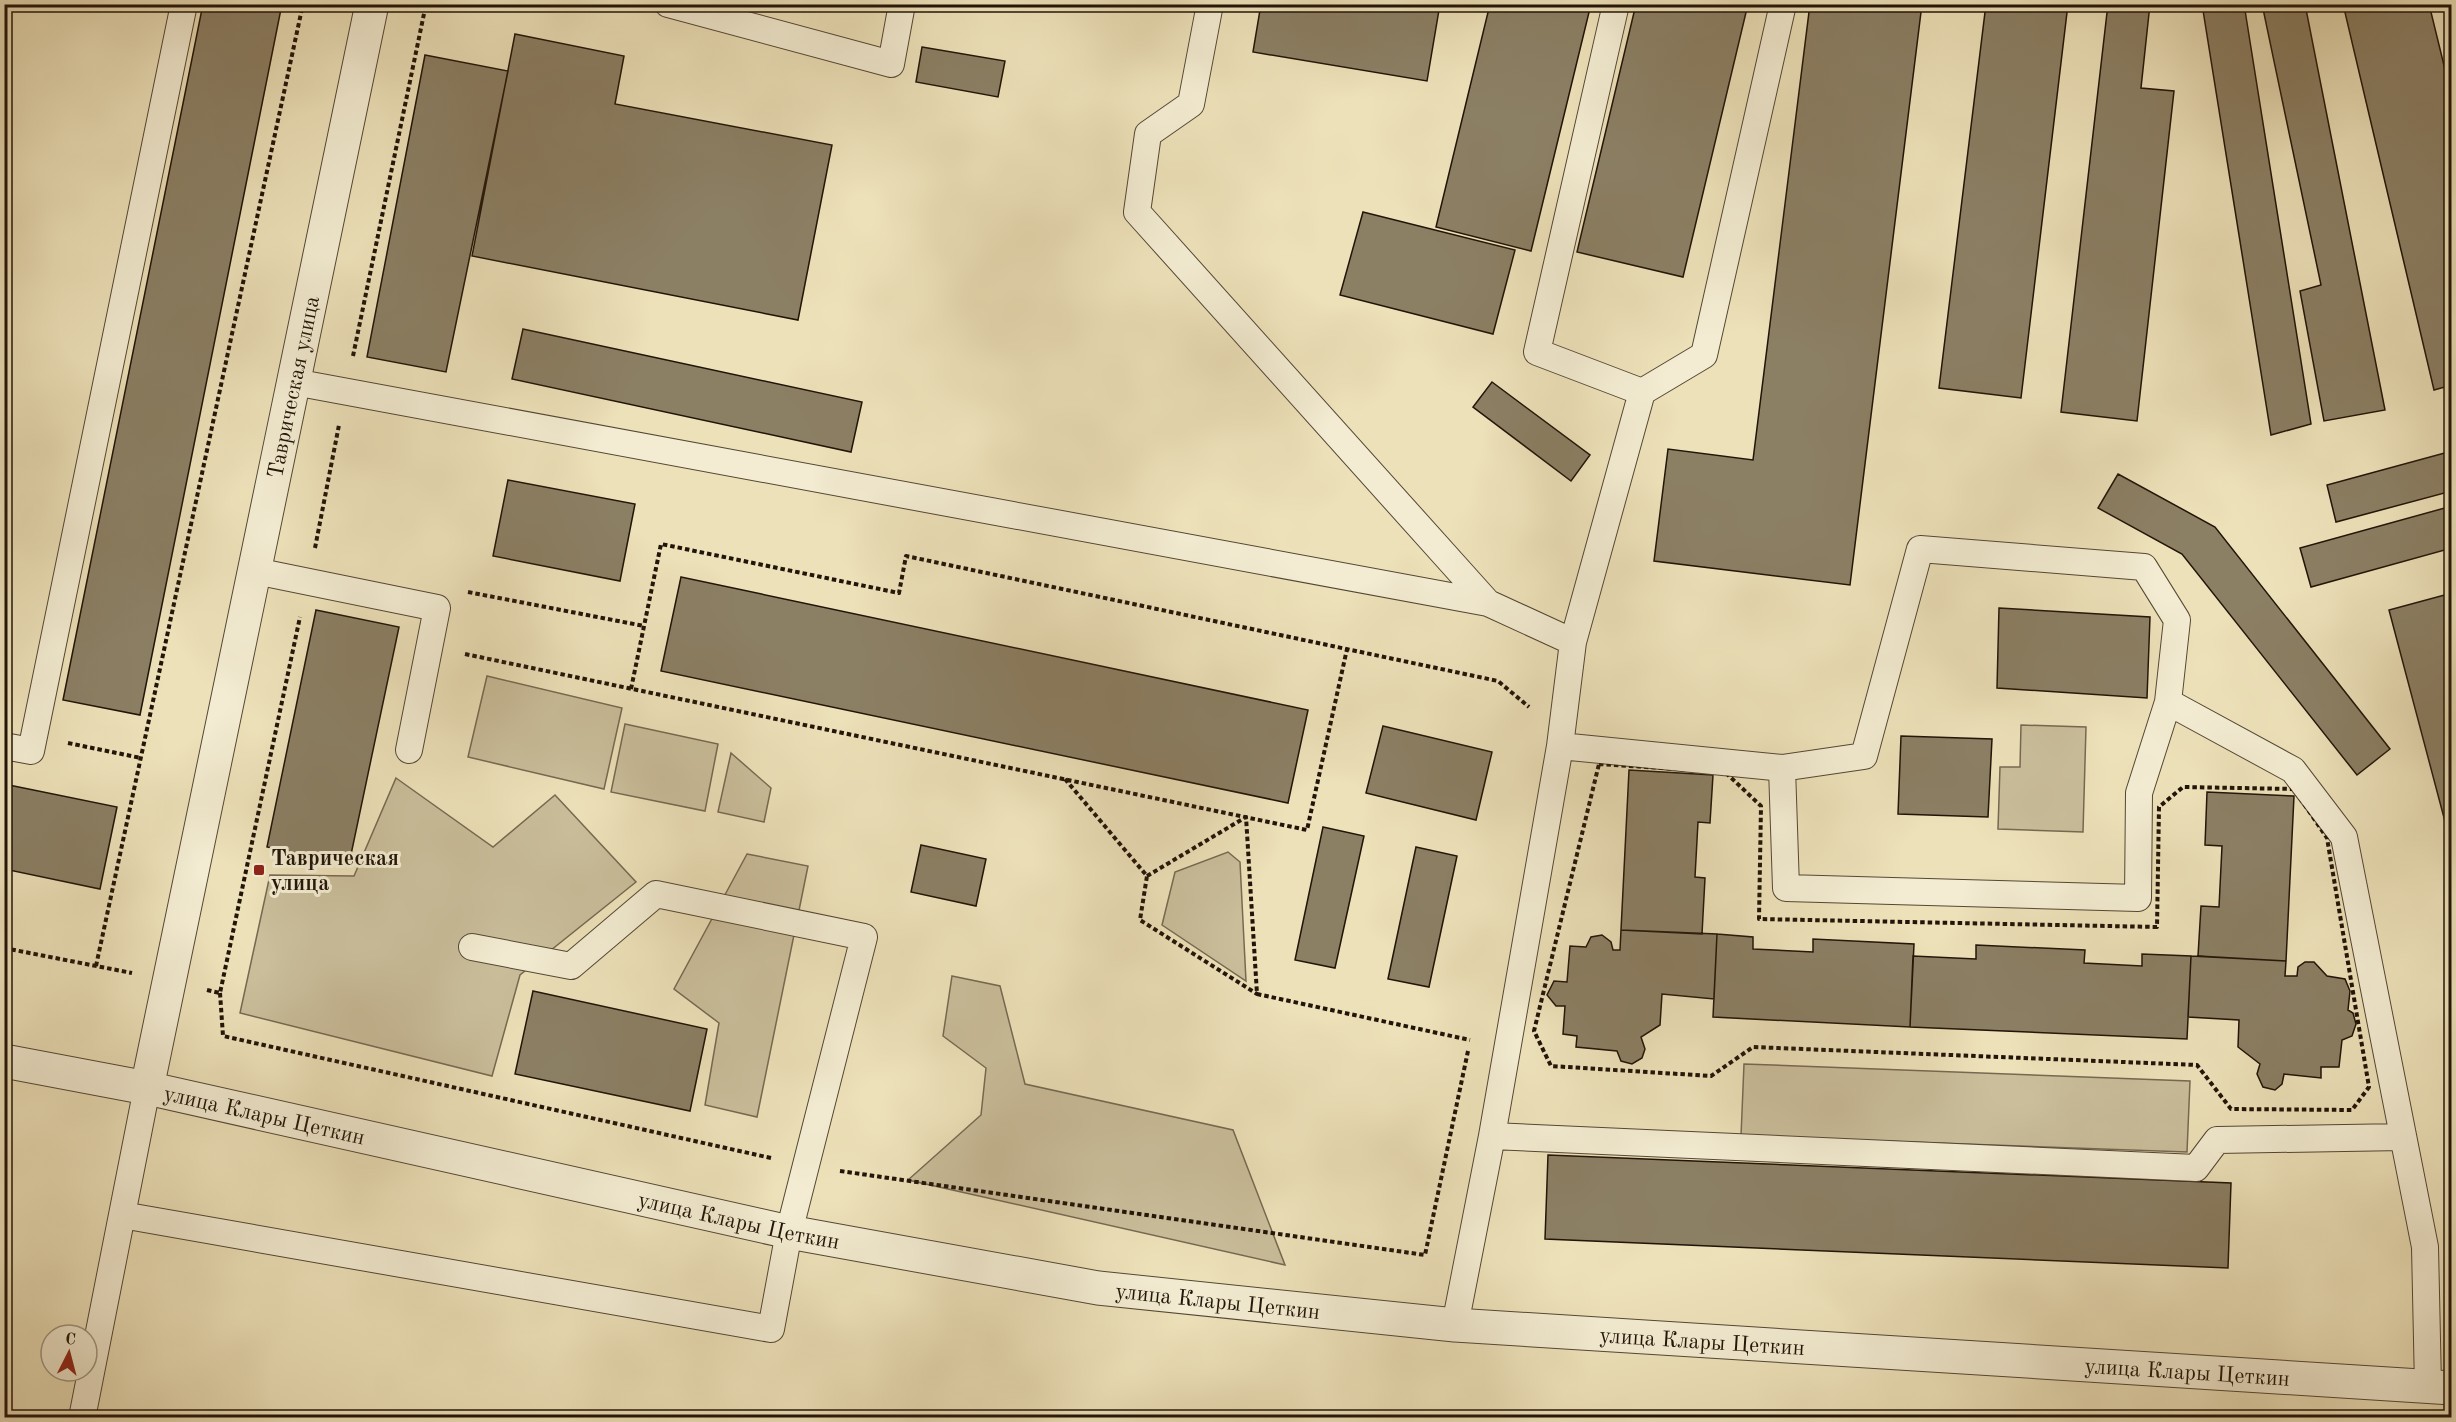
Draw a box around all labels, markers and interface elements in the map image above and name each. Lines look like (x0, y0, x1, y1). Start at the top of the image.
street label: Таврическая улица (265, 294, 324, 481)
place label: Таврическая улица (271, 848, 399, 895)
marker: Таврическая улица (252, 863, 266, 877)
street label: улица Клары Цеткин (161, 1083, 367, 1150)
street label: улица Клары Цеткин (636, 1189, 841, 1254)
street label: улица Клары Цеткин (1114, 1281, 1321, 1324)
north arrow (39, 1323, 99, 1383)
street label: улица Клары Цеткин (1599, 1325, 1805, 1360)
text: С (64, 1332, 76, 1349)
street label: улица Клары Цеткин (2084, 1356, 2290, 1391)

